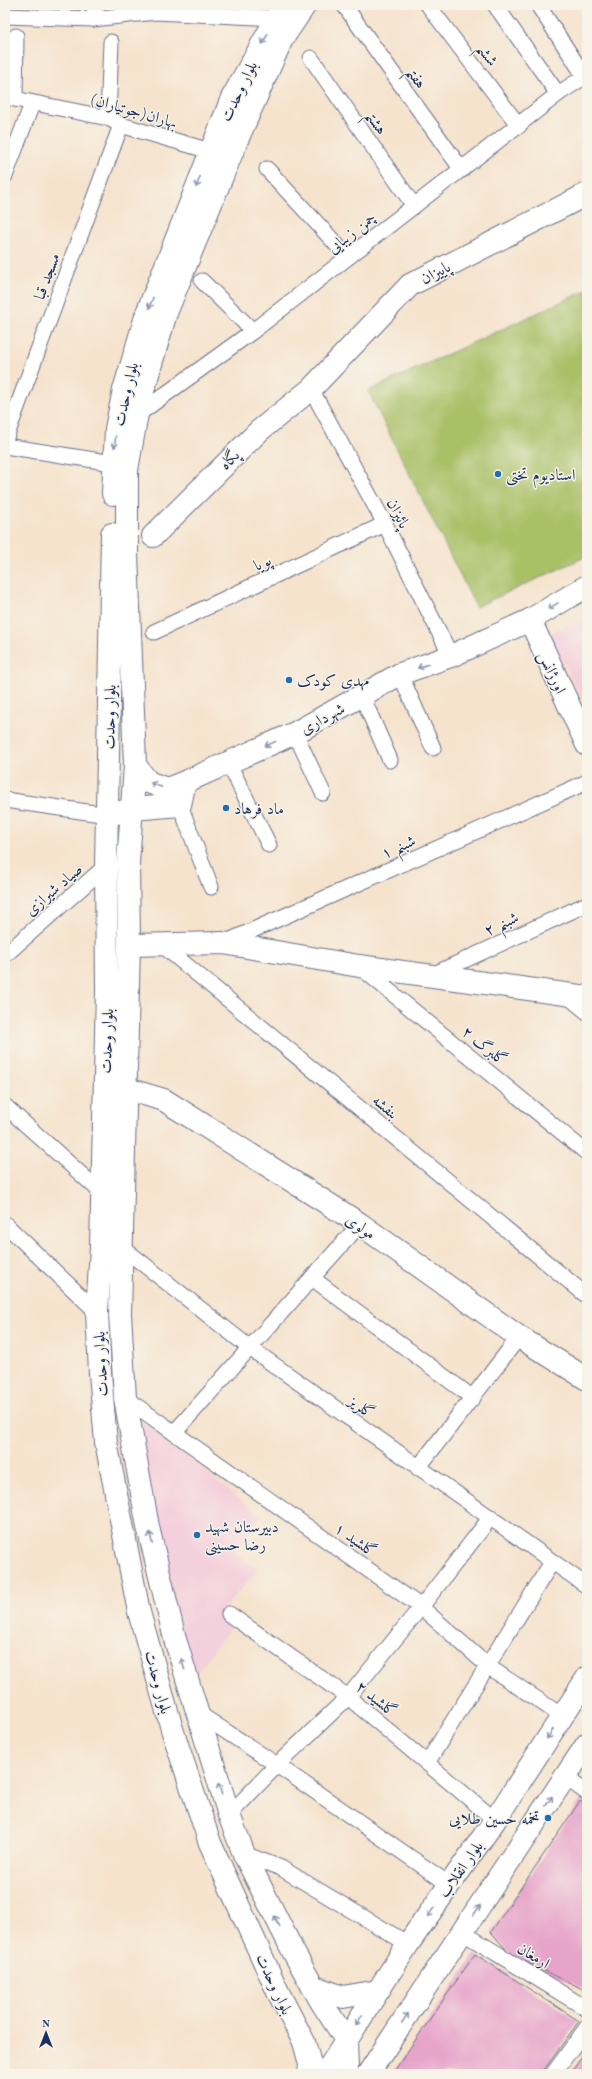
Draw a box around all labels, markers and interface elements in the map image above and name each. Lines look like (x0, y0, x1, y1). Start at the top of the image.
one-way arrow (261, 33, 269, 45)
street label: ششم (467, 41, 500, 74)
street label: بلوار وحدت (218, 59, 261, 125)
street label: هفتم (397, 64, 428, 96)
street label: بهاران(جوتیاران) (88, 91, 179, 133)
street label: هشتم (356, 108, 389, 142)
one-way arrow (194, 175, 202, 187)
street label: چمن زیبایی (325, 210, 381, 259)
street label: مسجد قبا (32, 251, 64, 302)
street label: پاییزان (418, 259, 455, 290)
one-way arrow (146, 296, 154, 308)
street label: بلوار وحدت (112, 361, 142, 428)
one-way arrow (111, 435, 119, 448)
street label: پگاه (215, 444, 245, 475)
place label: استادیوم تختی (506, 467, 576, 489)
marker: استادیوم تختی (493, 469, 503, 479)
street label: پائیزان (381, 496, 412, 533)
street label: پویا (252, 553, 276, 577)
one-way arrow (547, 603, 559, 611)
street label: اورژانس (534, 649, 568, 697)
one-way arrow (416, 663, 429, 670)
place label: مهدی کودک (297, 673, 369, 691)
marker: مهدی کودک (284, 675, 294, 685)
street label: بلوار وحدت (102, 684, 120, 750)
street label: شهرداری (298, 701, 348, 739)
one-way arrow (264, 741, 276, 748)
one-way arrow (151, 781, 163, 789)
place label: ماد فرهاد (234, 802, 284, 819)
marker: ماد فرهاد (221, 803, 231, 813)
street label: شبنم ۱ (379, 833, 421, 869)
street label: صیاد شیرازی (23, 861, 86, 920)
street label: شبنم ۲ (482, 910, 524, 946)
street label: بلوار وحدت (99, 1008, 117, 1074)
street label: گلبرگ ۲ (458, 1022, 511, 1070)
street label: بنفشه (368, 1092, 401, 1123)
street label: مولوی (341, 1212, 378, 1244)
street label: بلوار وحدت (92, 1331, 112, 1397)
street label: گلریز (343, 1390, 378, 1423)
street label: گلشید ۱ (331, 1518, 380, 1561)
place label: دبیرستان شهید رضا حسینی (205, 1520, 279, 1556)
marker: دبیرستان شهید رضا حسینی (192, 1530, 202, 1540)
one-way arrow (147, 1532, 154, 1545)
street label: بلوار وحدت (141, 1649, 173, 1716)
one-way arrow (179, 1658, 186, 1671)
street label: گلشید ۲ (353, 1676, 401, 1721)
one-way arrow (546, 1728, 554, 1739)
one-way arrow (216, 1782, 223, 1795)
one-way arrow (545, 1796, 553, 1807)
place label: تخمه حسین طلایی (449, 1810, 540, 1829)
marker: تخمه حسین طلایی (543, 1813, 553, 1823)
street label: بلوار انقلاب (436, 1839, 488, 1902)
one-way arrow (473, 1905, 481, 1916)
one-way arrow (427, 1906, 435, 1917)
one-way arrow (273, 1915, 280, 1927)
street label: ارمغان (514, 1941, 552, 1973)
street label: بلوار وحدت (252, 1952, 294, 2018)
one-way arrow (402, 2012, 410, 2024)
north arrow (26, 2013, 66, 2053)
one-way arrow (355, 2014, 363, 2026)
text: N (42, 2019, 51, 2030)

